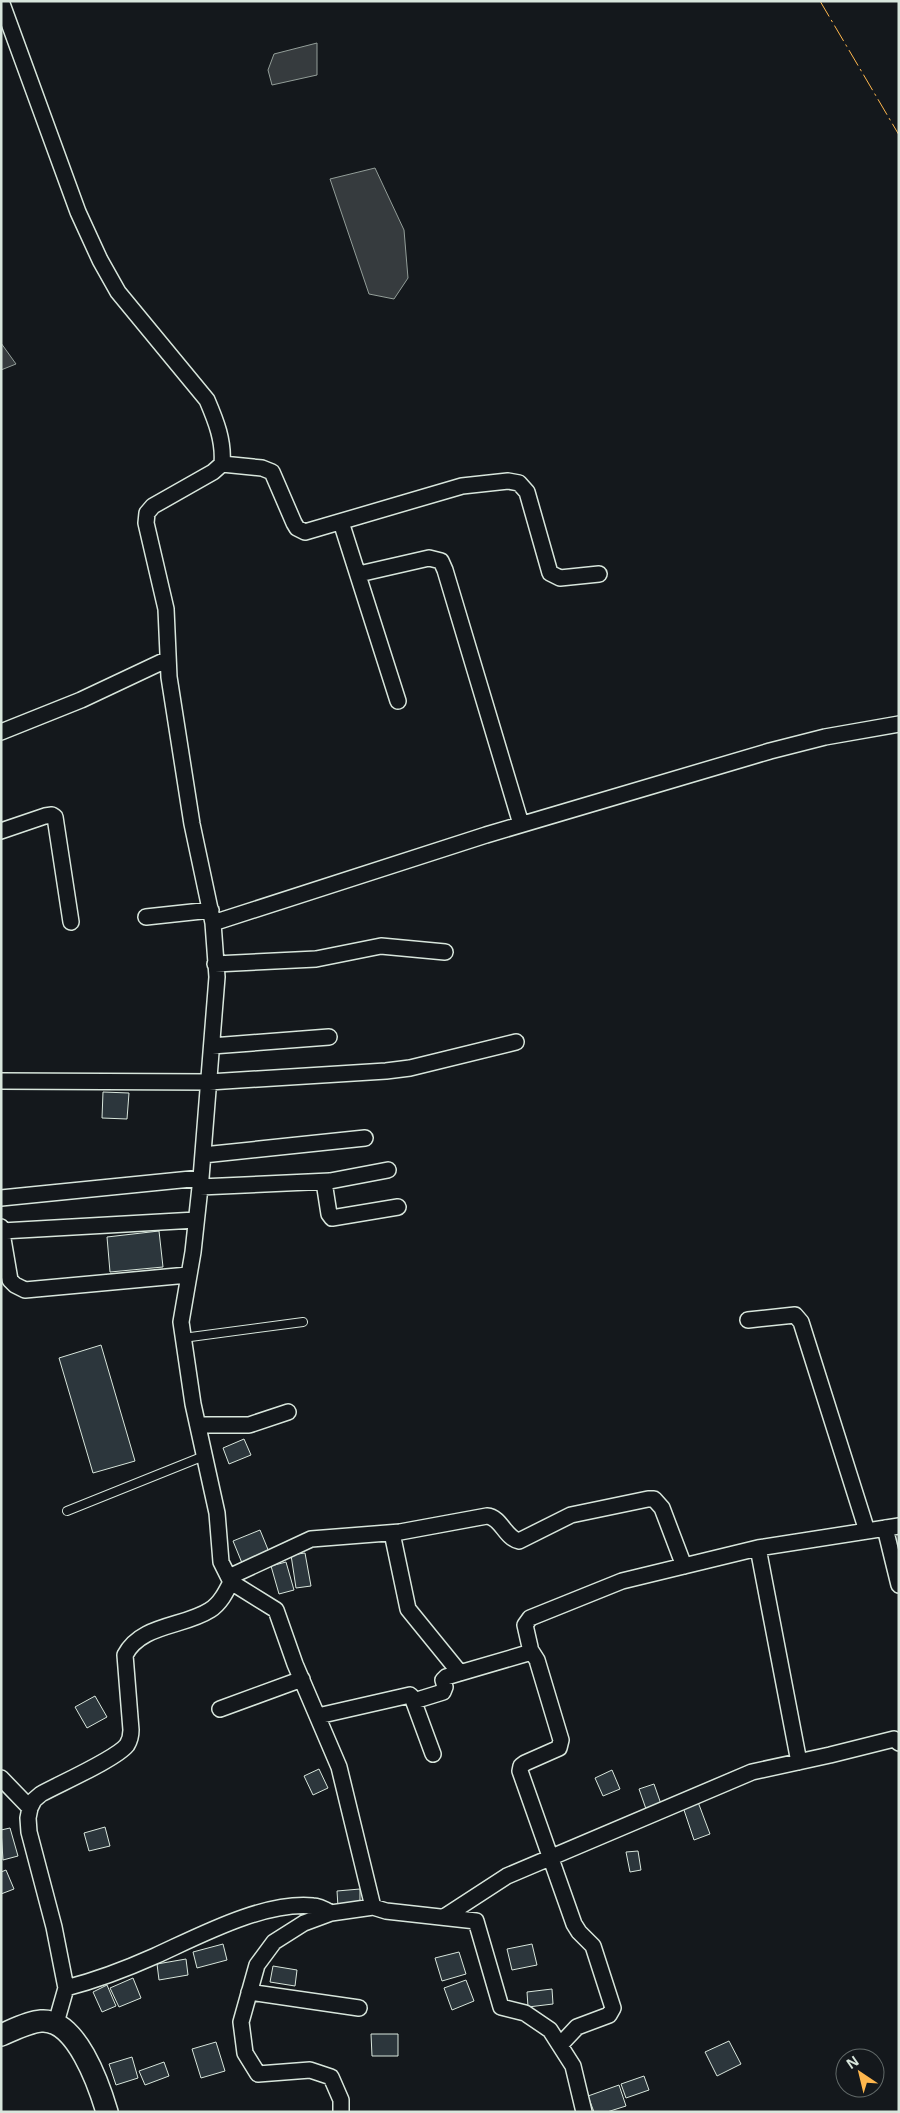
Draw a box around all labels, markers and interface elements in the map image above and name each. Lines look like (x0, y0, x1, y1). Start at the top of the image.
north arrow (835, 2048, 885, 2098)
text: N (842, 2051, 862, 2073)

